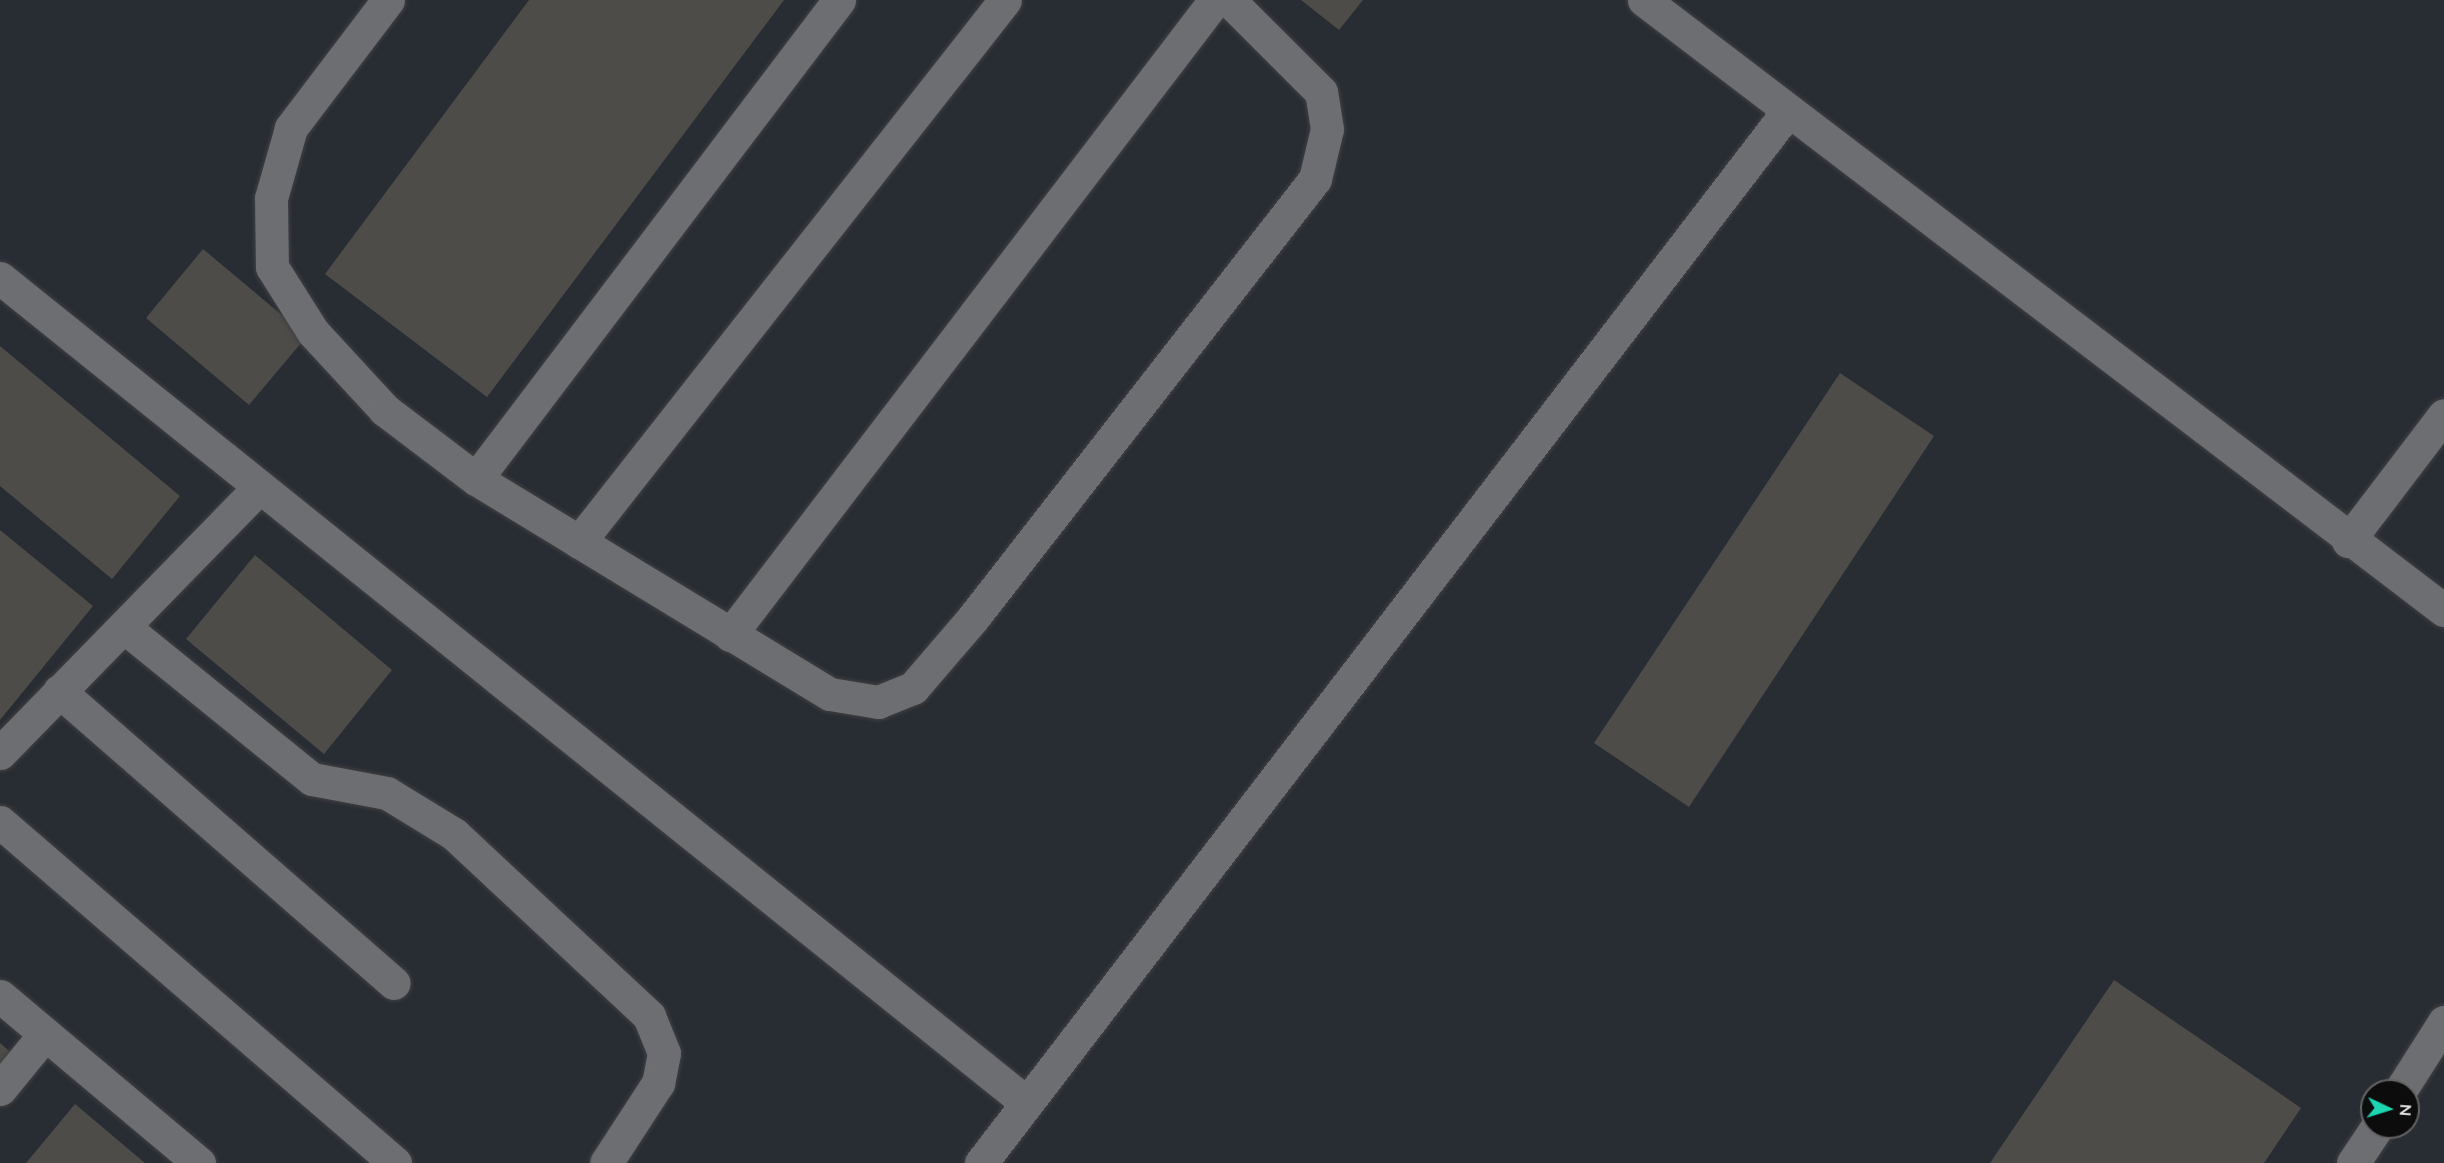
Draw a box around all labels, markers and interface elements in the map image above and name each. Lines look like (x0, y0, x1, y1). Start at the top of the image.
north arrow (2360, 1079, 2420, 1139)
text: N (2396, 1103, 2416, 1117)

